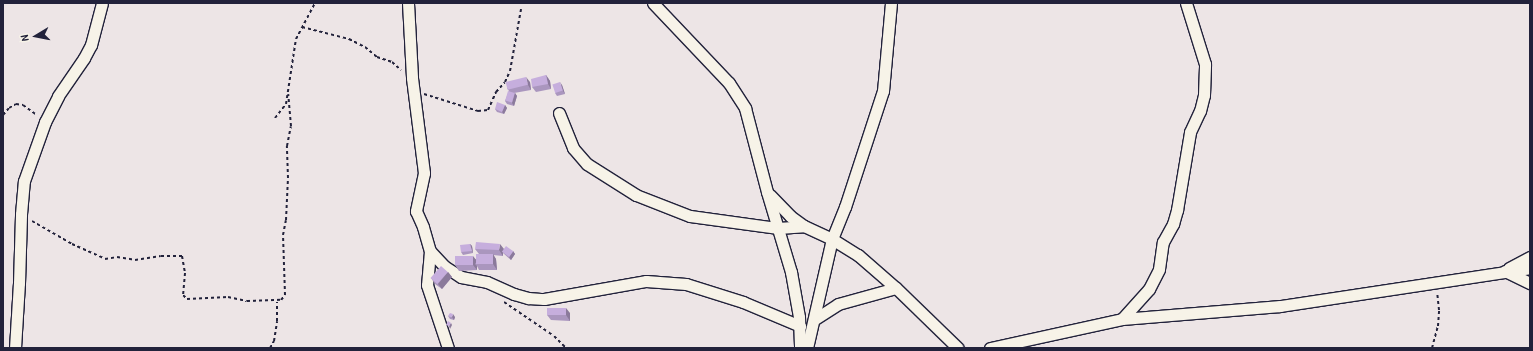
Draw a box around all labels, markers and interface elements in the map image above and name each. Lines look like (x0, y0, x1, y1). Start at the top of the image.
north arrow (16, 16, 56, 56)
text: N (17, 34, 32, 42)

